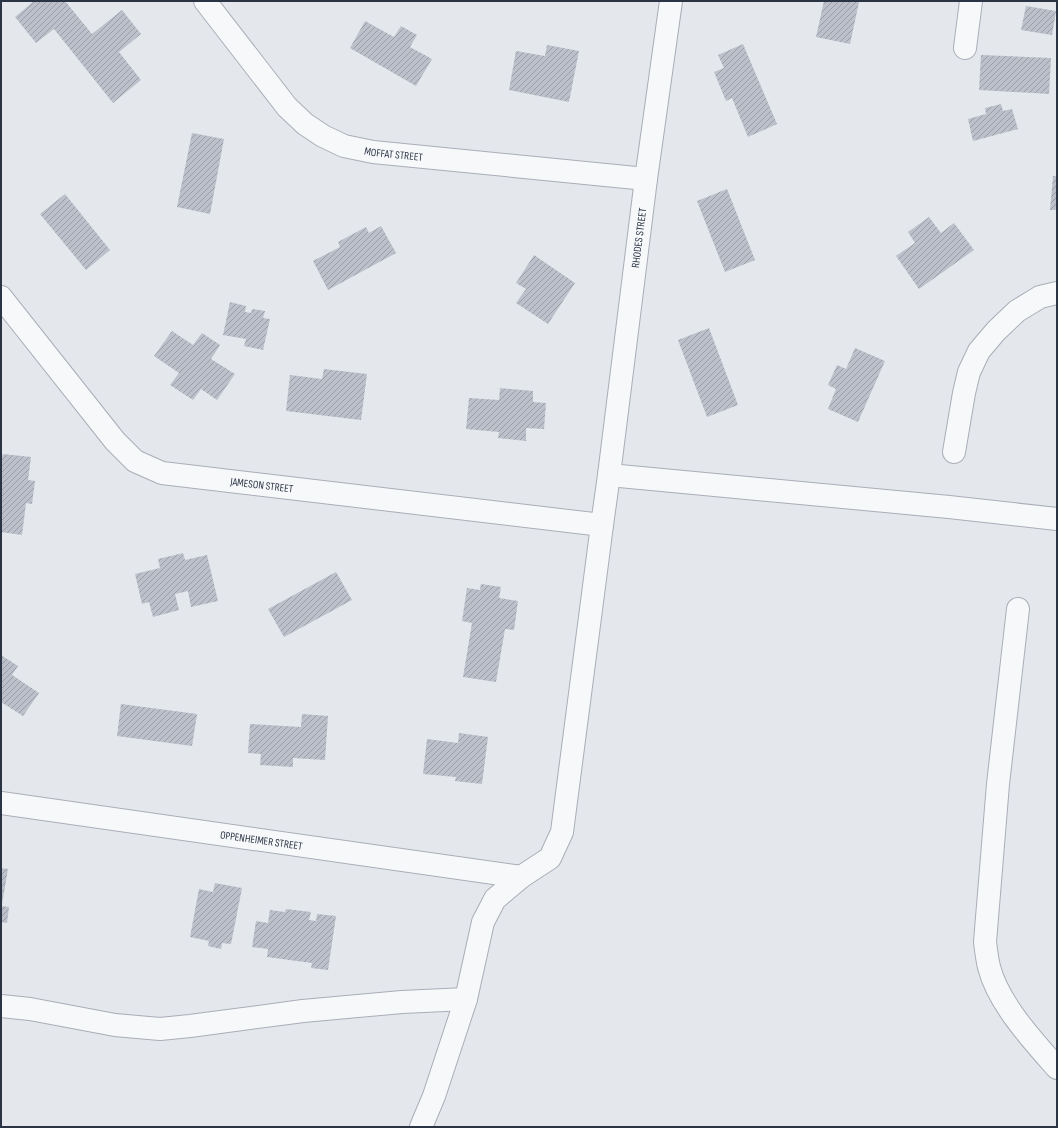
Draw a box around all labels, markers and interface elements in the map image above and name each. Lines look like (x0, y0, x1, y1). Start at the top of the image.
street label: MOFFAT STREET (363, 144, 424, 163)
street label: RHODES STREET (628, 207, 649, 269)
street label: JAMESON STREET (229, 475, 295, 495)
street label: OPPENHEIMER STREET (219, 828, 304, 852)

